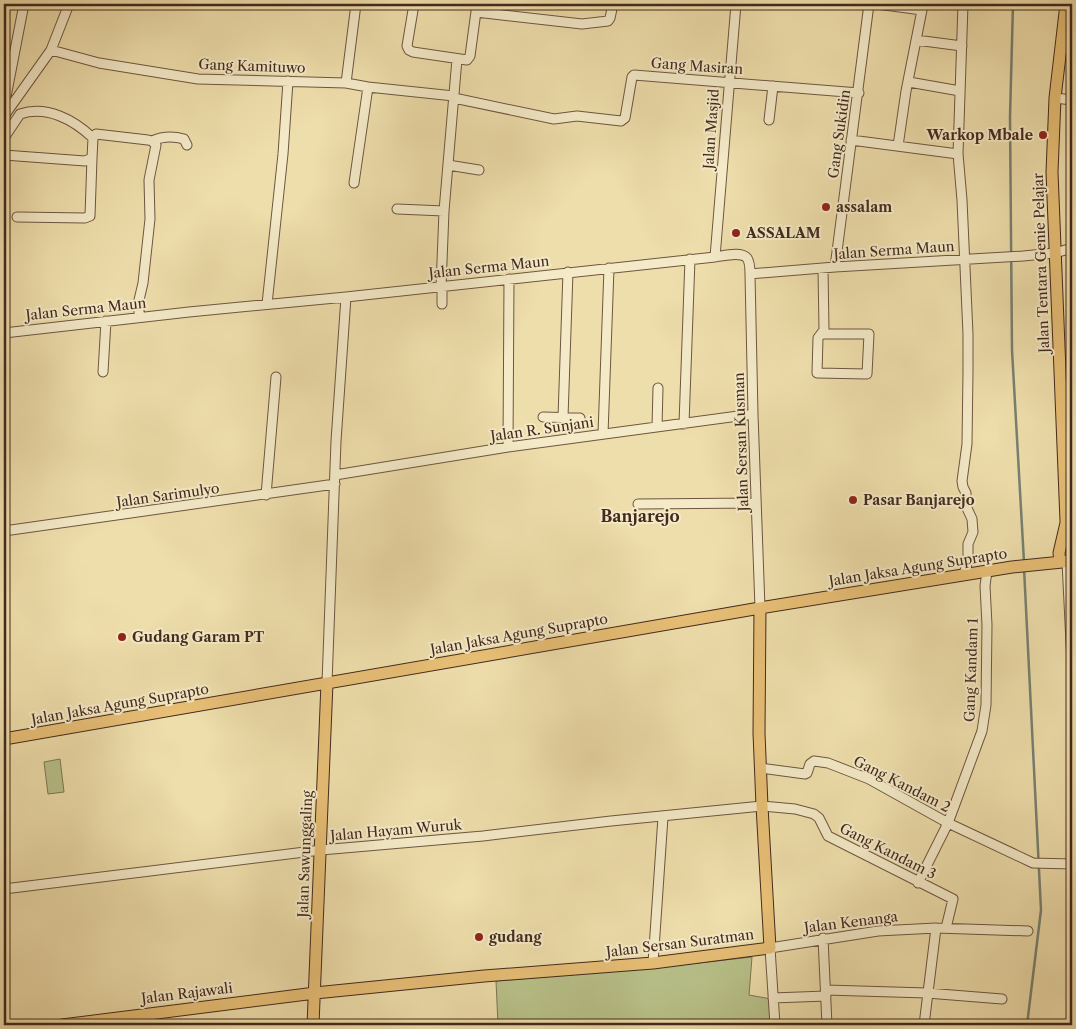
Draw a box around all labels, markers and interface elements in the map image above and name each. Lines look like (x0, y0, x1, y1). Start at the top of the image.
street label: Gang Masiran (650, 54, 744, 78)
street label: Gang Kamituwo (198, 55, 306, 77)
street label: Jalan Masjid (699, 88, 723, 172)
street label: Gang Sukidin (824, 88, 854, 180)
place label: Warkop Mbale (926, 126, 1033, 144)
marker: Warkop Mbale (1037, 129, 1049, 141)
street label: Jalan Tentara Genie Pelajar (1029, 173, 1053, 355)
place label: assalam (836, 198, 892, 216)
marker: assalam (820, 201, 832, 213)
place label: ASSALAM (745, 224, 821, 242)
marker: ASSALAM (730, 227, 742, 239)
street label: Jalan Serma Maun (831, 237, 955, 263)
street label: Jalan Serma Maun (426, 252, 550, 282)
street label: Jalan Serma Maun (23, 294, 147, 324)
street label: Jalan Sersan Kusman (730, 372, 752, 514)
street label: Jalan R. Sunjani (487, 413, 595, 445)
street label: Jalan Sarimulyo (113, 479, 221, 511)
place label: Pasar Banjarejo (863, 491, 975, 509)
marker: Pasar Banjarejo (847, 494, 859, 506)
district label: Banjarejo (600, 506, 680, 526)
street label: Jalan Jaksa Agung Suprapto (826, 544, 1008, 590)
street label: Jalan Jaksa Agung Suprapto (427, 609, 609, 659)
street label: Gang Kandam 1 (960, 618, 982, 722)
place label: Gudang Garam PT (132, 628, 265, 646)
marker: Gudang Garam PT (116, 631, 128, 643)
street label: Jalan Jaksa Agung Suprapto (28, 679, 210, 729)
street label: Gang Kandam 2 (851, 752, 953, 816)
street label: Jalan Sawunggaling (294, 790, 316, 920)
street label: Jalan Hayam Wuruk (327, 815, 463, 845)
street label: Gang Kandam 3 (837, 819, 939, 883)
street label: Jalan Kenanga (801, 907, 899, 937)
street label: Jalan Sersan Suratman (603, 925, 755, 961)
place label: gudang (488, 928, 542, 946)
marker: gudang (473, 931, 485, 943)
street label: Jalan Rajawali (138, 978, 234, 1008)

